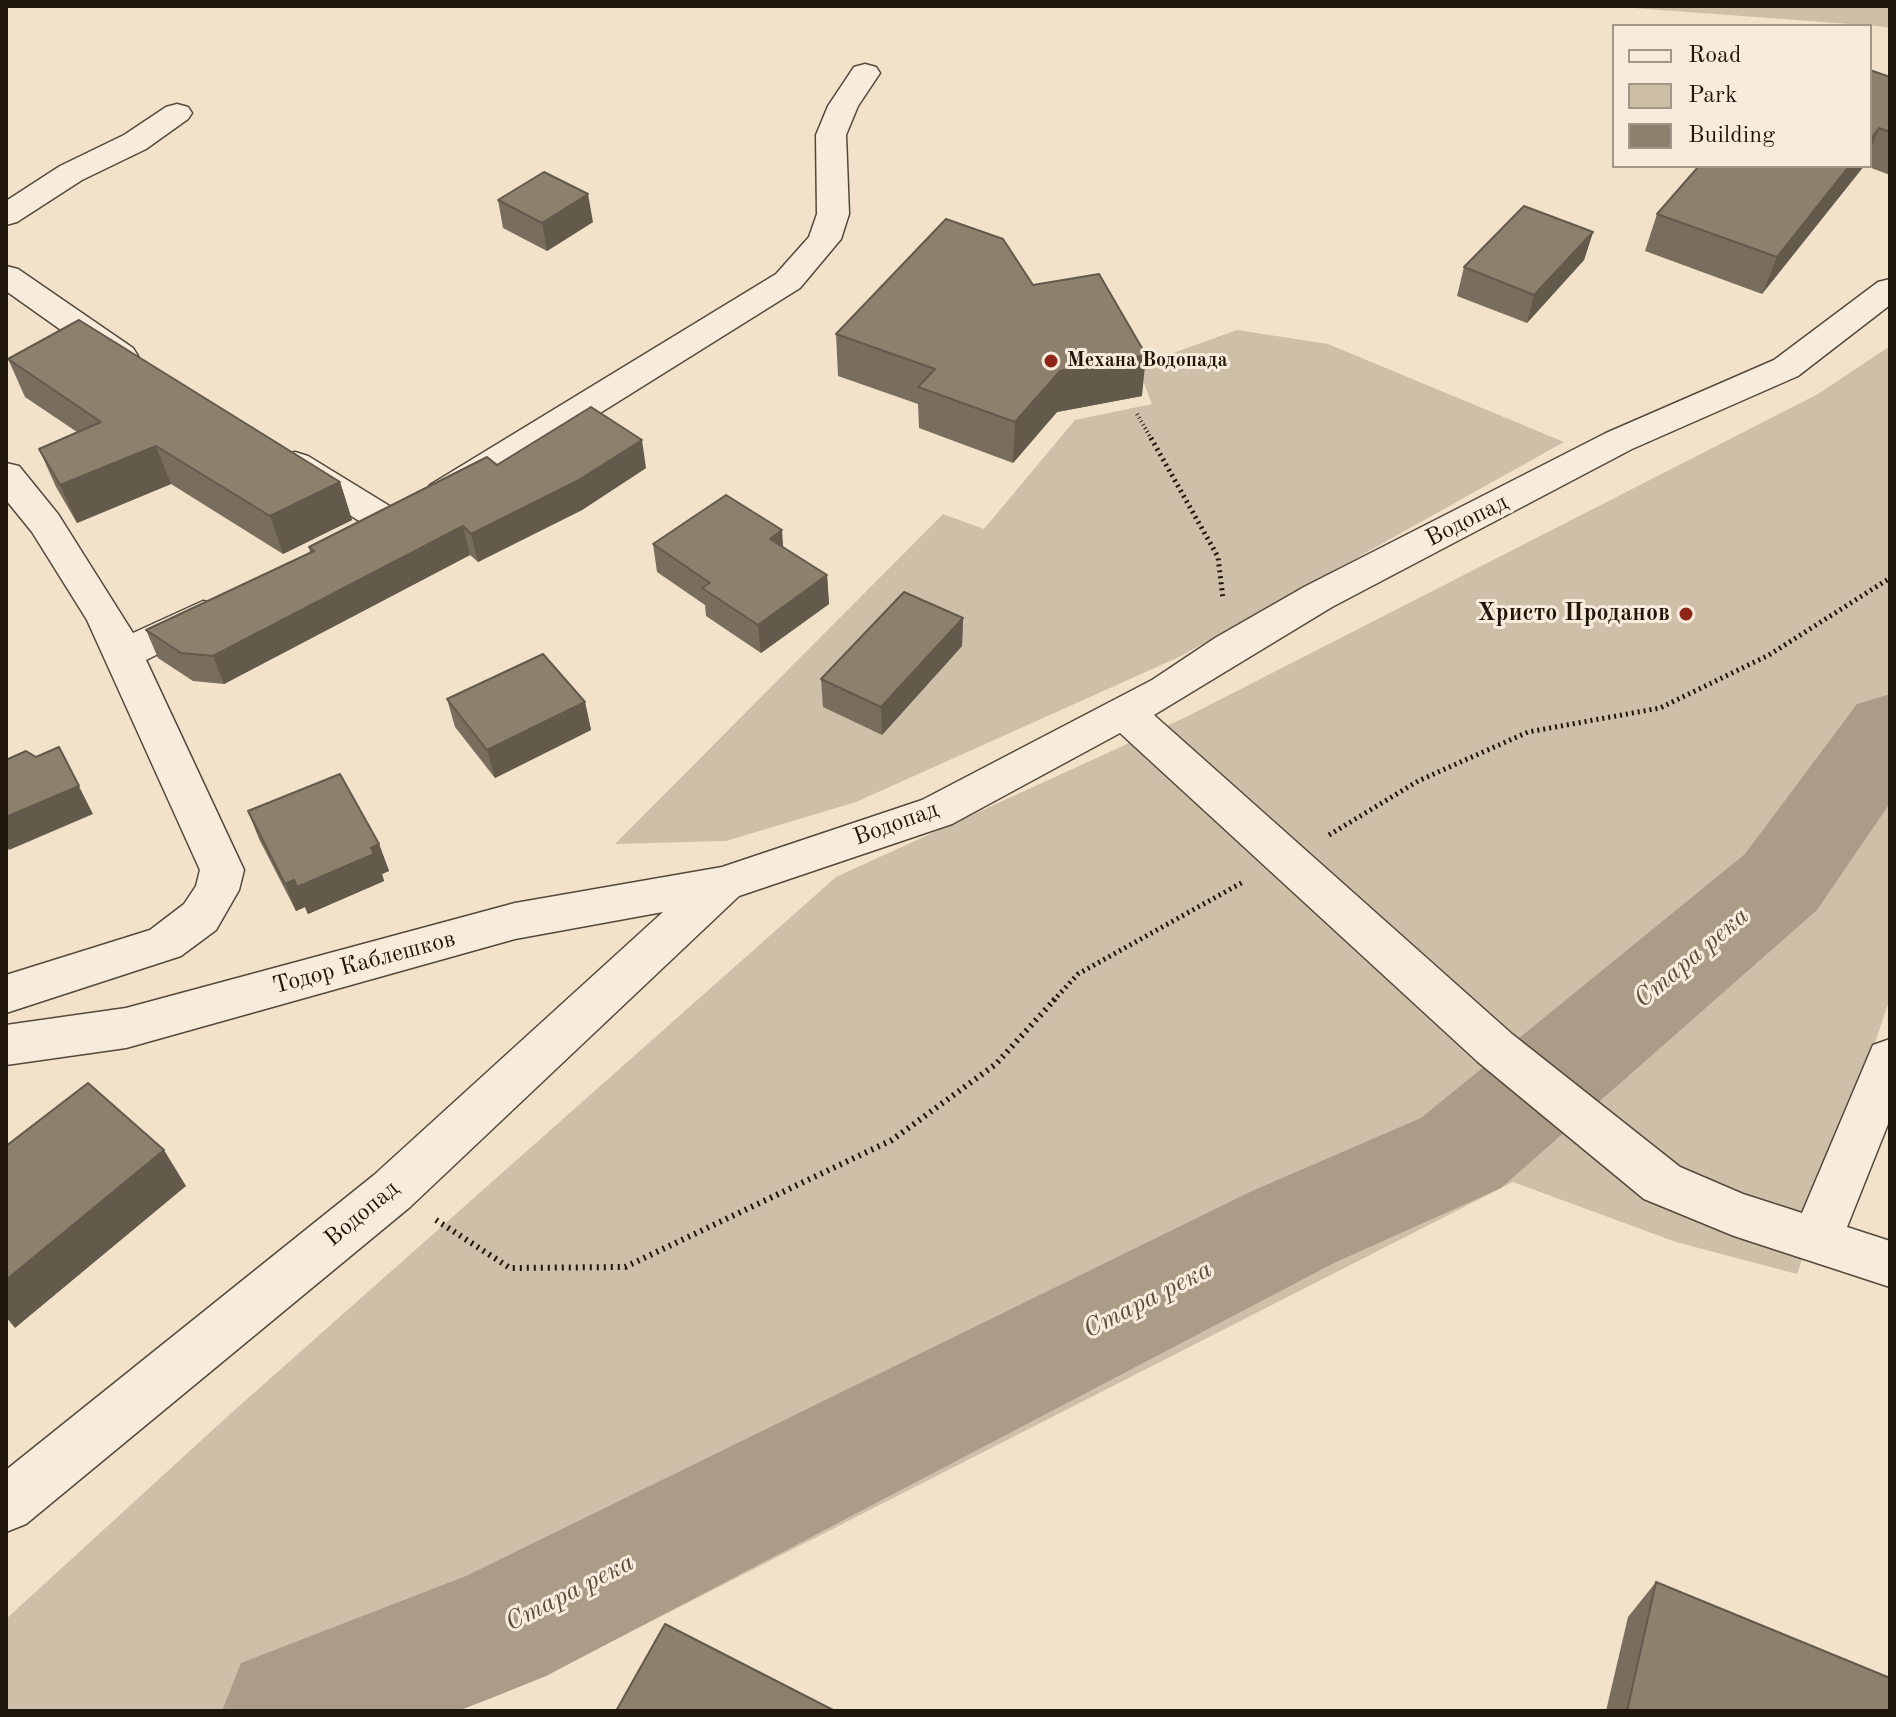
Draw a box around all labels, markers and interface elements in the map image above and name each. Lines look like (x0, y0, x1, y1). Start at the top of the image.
legend (1612, 24, 1872, 168)
text: Road (1688, 44, 1741, 68)
text: Park (1688, 84, 1737, 108)
text: Building (1688, 124, 1775, 148)
place label: Механа Водопада (1067, 349, 1228, 373)
marker: Механа Водопада (1042, 352, 1060, 370)
street label: Водопад (1421, 488, 1513, 554)
place label: Христо Проданов (1478, 600, 1670, 628)
marker: Христо Проданов (1677, 605, 1695, 623)
street label: Водопад (850, 795, 942, 853)
water label: Стара река (1628, 901, 1756, 1015)
street label: Тодор Каблешков (270, 925, 458, 1001)
street label: Водопад (319, 1175, 405, 1253)
water label: Стара река (1078, 1254, 1218, 1346)
water label: Стара река (500, 1547, 640, 1639)

